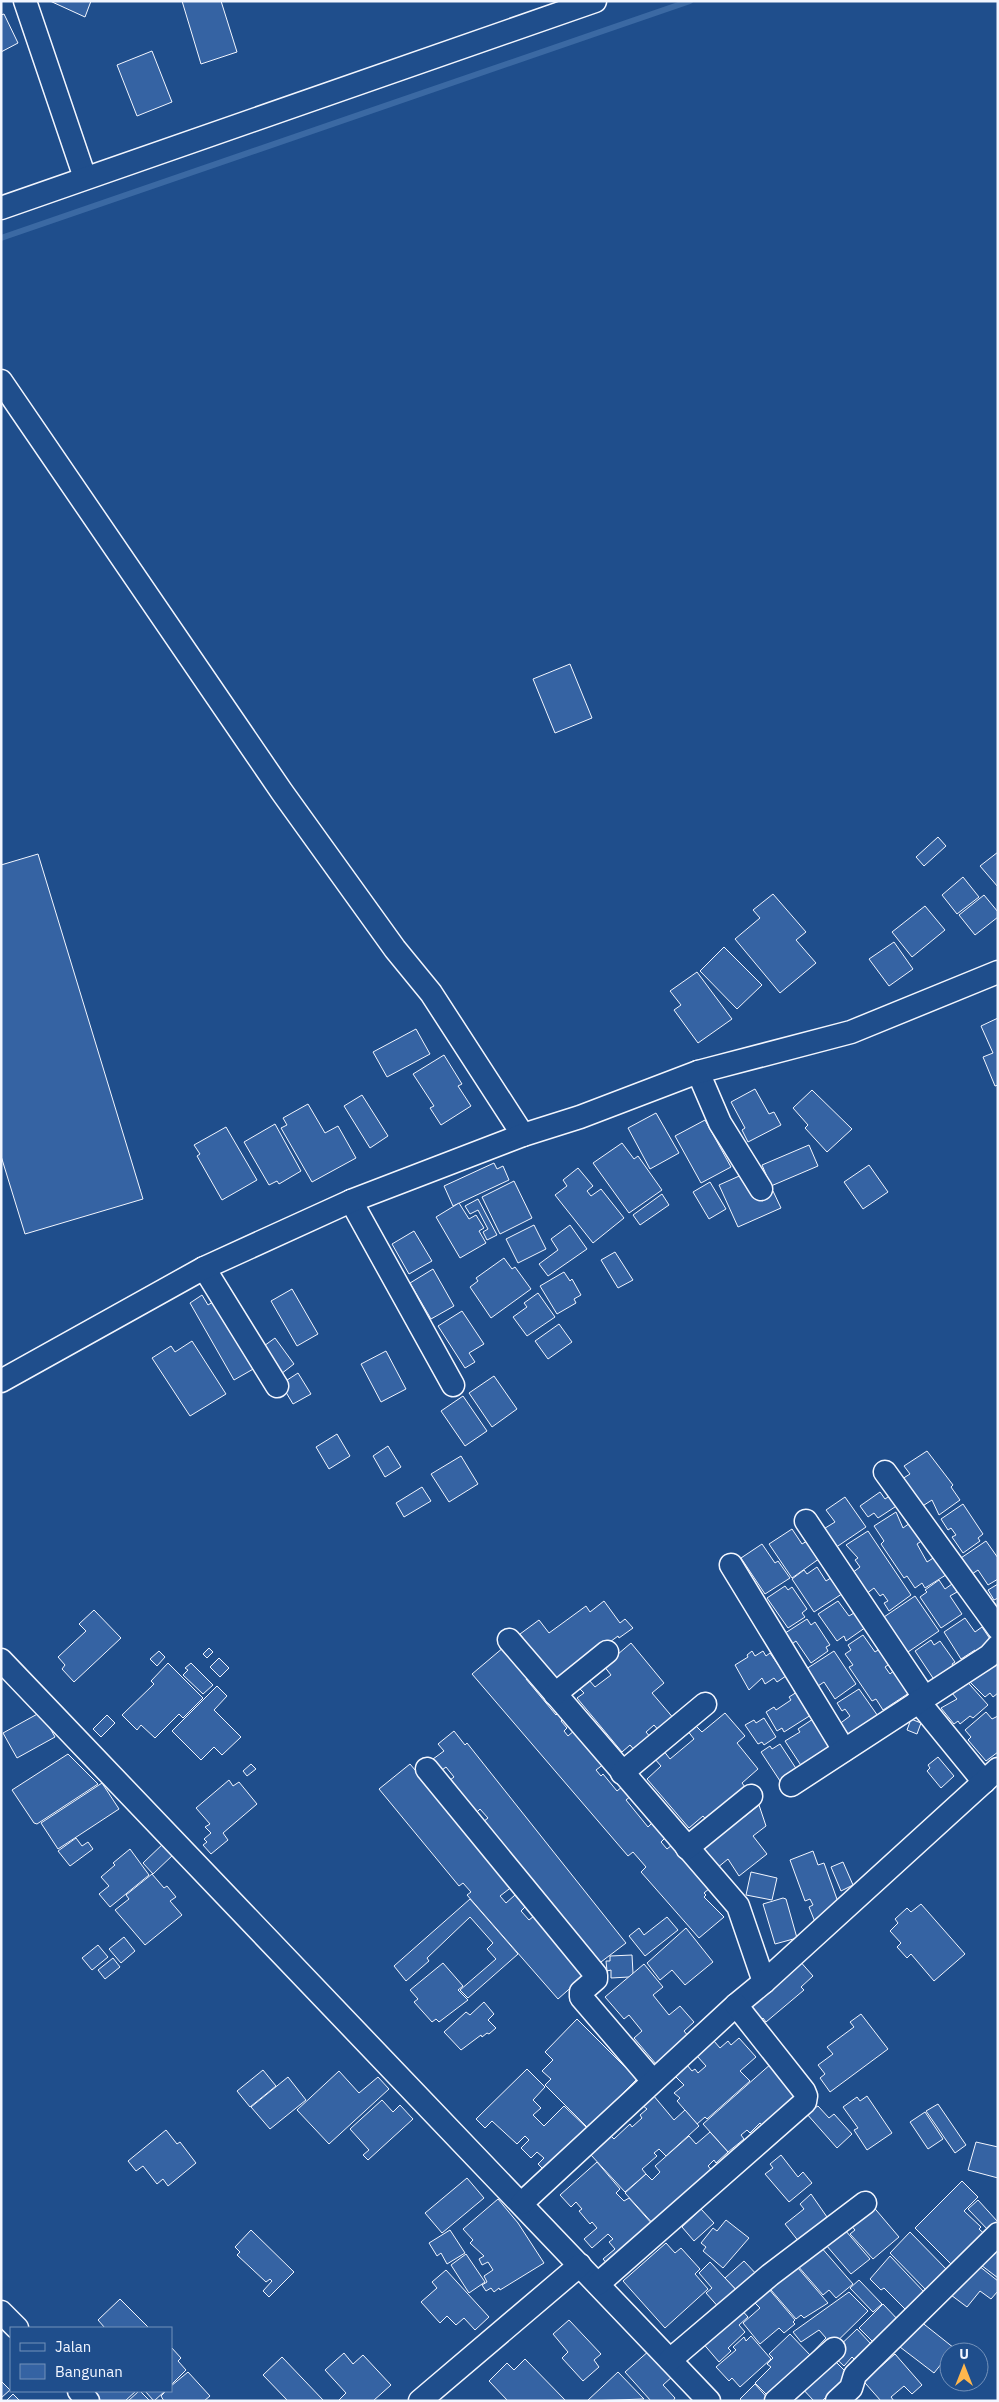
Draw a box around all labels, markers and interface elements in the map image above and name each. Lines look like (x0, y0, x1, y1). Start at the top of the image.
legend (10, 2327, 172, 2392)
text: Jalan (55, 2337, 91, 2356)
north arrow (939, 2342, 989, 2392)
text: U (959, 2345, 969, 2363)
text: Bangunan (55, 2362, 123, 2381)

